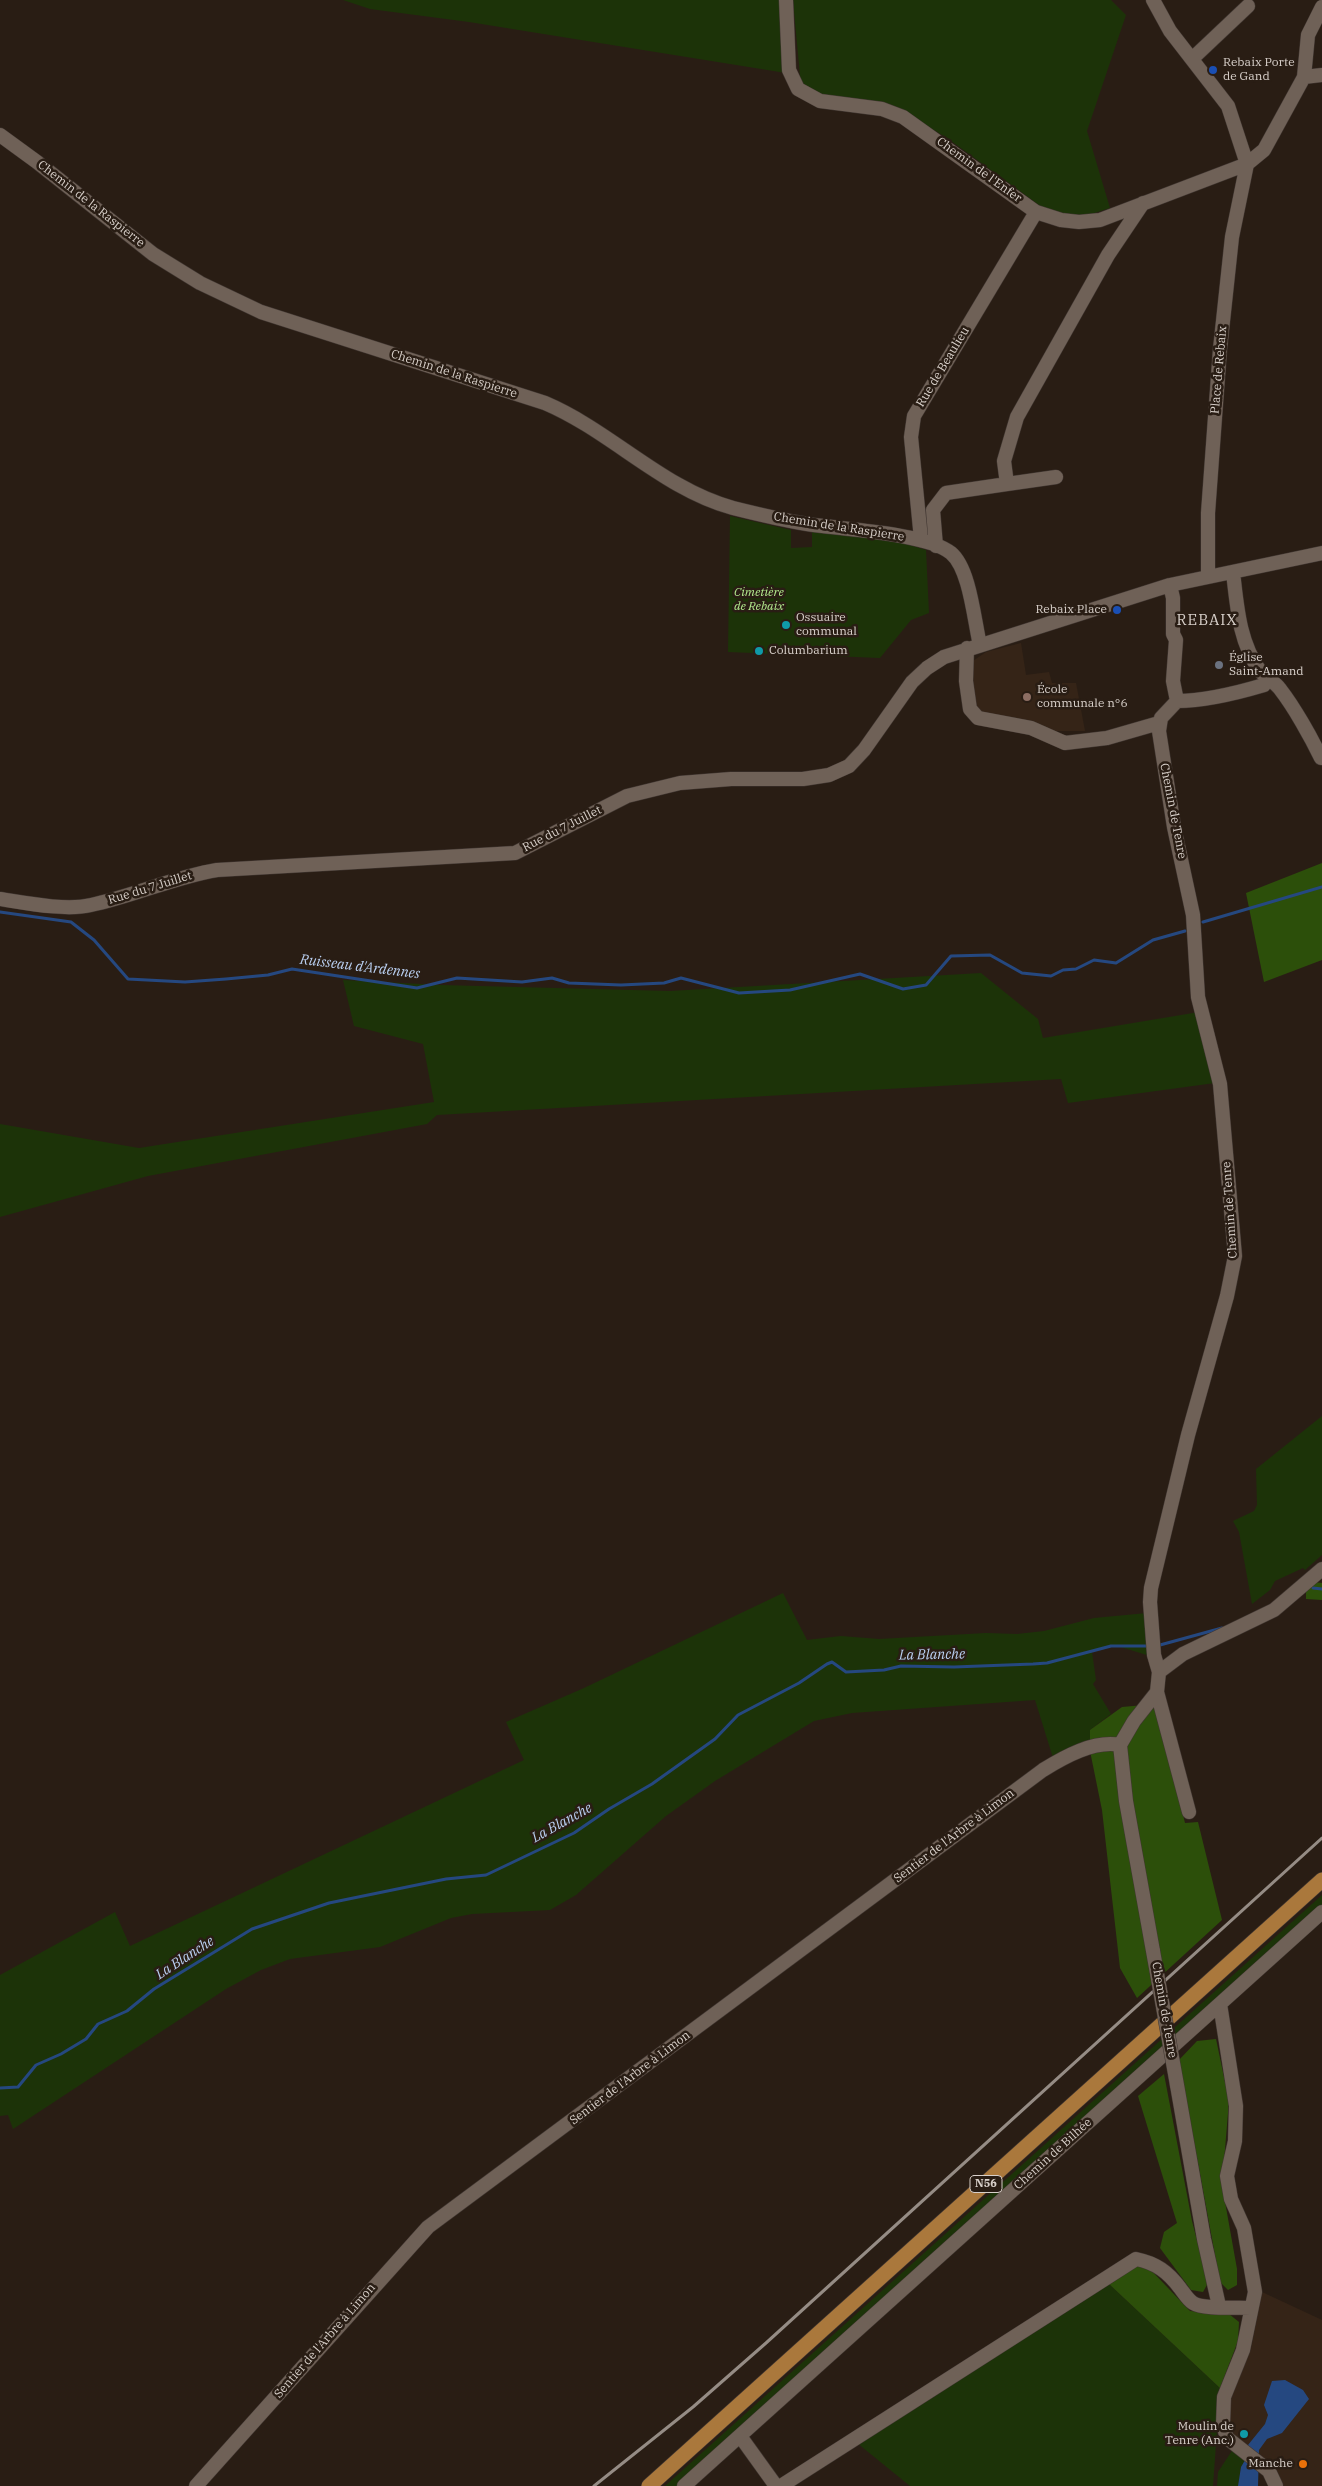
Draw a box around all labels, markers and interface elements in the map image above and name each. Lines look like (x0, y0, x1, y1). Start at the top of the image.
place label: Rebaix Porte de Gand (1223, 56, 1295, 84)
marker: Rebaix Porte de Gand (1207, 64, 1219, 76)
street label: Chemin de l'Enfer (934, 134, 1024, 206)
street label: Chemin de la Raspierre (35, 158, 147, 250)
street label: Rue de Beaulieu (913, 324, 973, 410)
street label: Place de Rebaix (1208, 325, 1230, 415)
street label: Chemin de la Raspierre (389, 347, 519, 401)
street label: Chemin de la Raspierre (773, 510, 905, 544)
park label: Cimetière de Rebaix (734, 586, 784, 614)
place label: Rebaix Place (1035, 603, 1107, 617)
marker: Rebaix Place (1111, 604, 1123, 616)
place label: Ossuaire communal (796, 611, 857, 639)
district label: REBAIX (1176, 612, 1238, 630)
marker: Ossuaire communal (780, 619, 792, 631)
place label: Columbarium (769, 644, 848, 658)
marker: Columbarium (753, 645, 765, 657)
place label: Église Saint-Amand (1229, 651, 1304, 679)
marker: Église Saint-Amand (1213, 659, 1225, 671)
place label: École communale n°6 (1037, 683, 1128, 711)
marker: École communale n°6 (1021, 691, 1033, 703)
street label: Chemin de Tenre (1157, 762, 1189, 860)
street label: Rue du 7 Juillet (520, 803, 604, 855)
street label: Rue du 7 Juillet (106, 868, 194, 908)
water label: Ruisseau d'Ardennes (299, 951, 421, 983)
street label: Chemin de Tenre (1219, 1161, 1241, 1259)
water label: La Blanche (899, 1646, 965, 1664)
street label: Sentier de l'Arbre à Limon (891, 1786, 1017, 1886)
water label: La Blanche (529, 1800, 595, 1846)
water label: La Blanche (153, 1933, 217, 1983)
street label: Chemin de Tenre (1148, 1961, 1180, 2059)
street label: Sentier de l'Arbre à Limon (567, 2028, 693, 2128)
street label: Chemin de Bilhée (1011, 2115, 1095, 2193)
road number: N56 (970, 2176, 1002, 2192)
street label: Sentier de l'Arbre à Limon (271, 2281, 379, 2401)
place label: Moulin de Tenre (Anc.) (1165, 2420, 1234, 2448)
marker: Moulin de Tenre (Anc.) (1238, 2428, 1250, 2440)
place label: Manche (1248, 2457, 1293, 2471)
marker: Manche (1297, 2458, 1309, 2470)

